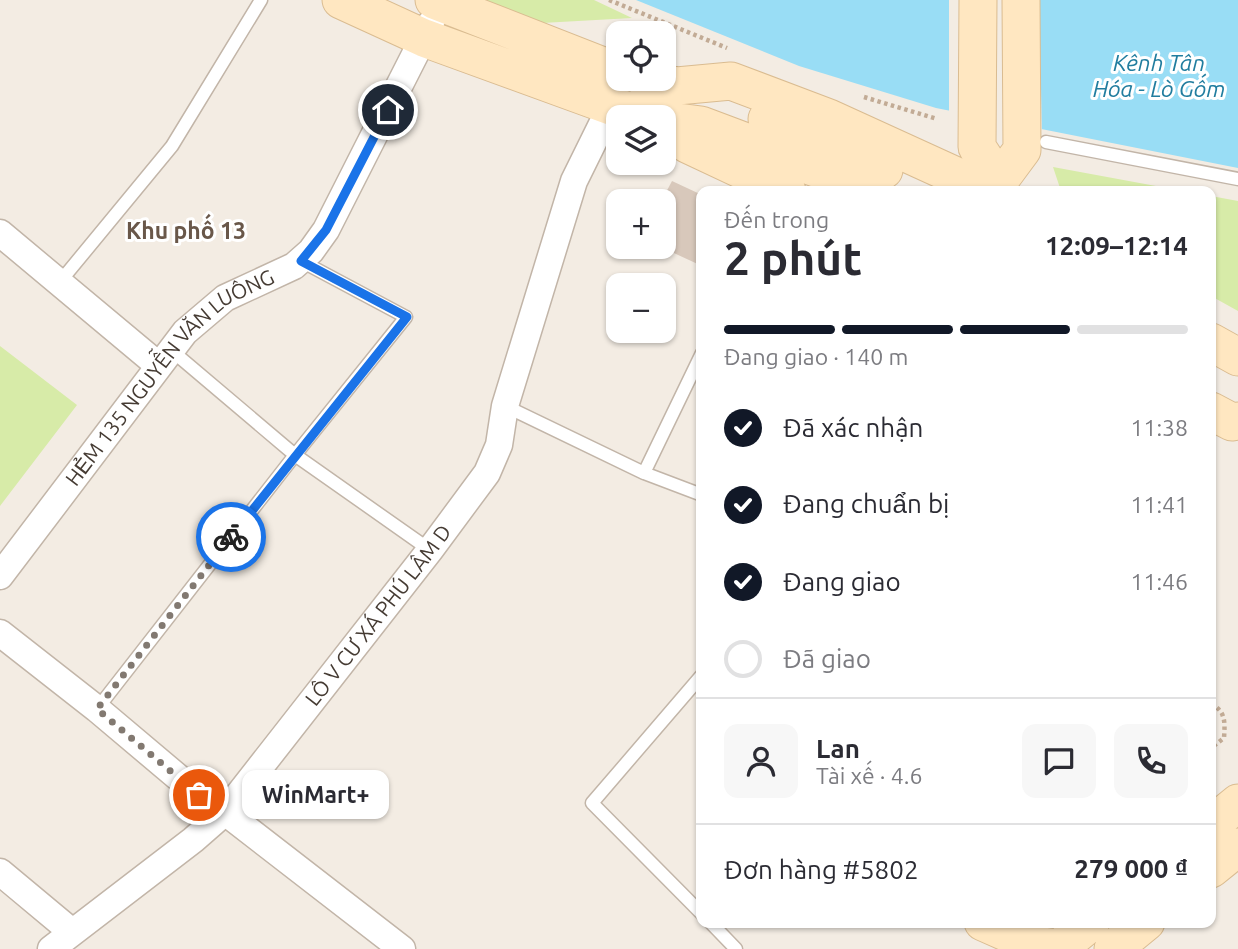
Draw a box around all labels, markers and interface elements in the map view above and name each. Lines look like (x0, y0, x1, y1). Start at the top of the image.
map controls (606, 21, 676, 343)
button: locate (606, 21, 676, 91)
water label: Kênh Tân Hóa - Lò Gốm (1093, 50, 1225, 101)
pin (358, 80, 418, 140)
icon: home (369, 91, 407, 129)
button: layers (606, 105, 676, 175)
button: + (606, 189, 676, 259)
text: Đến trong (724, 207, 829, 232)
district label: Khu phố 13 (126, 213, 246, 243)
text: 12:09–12:14 (1045, 231, 1188, 260)
text: 2 phút (724, 232, 862, 284)
street label: HẺM 135 NGUYỄN VĂN LUÔNG (60, 264, 278, 490)
button: − (606, 273, 676, 343)
text: Đang giao · 140 m (724, 344, 908, 369)
icon: check (724, 409, 762, 447)
text: Đã xác nhận (783, 413, 923, 442)
text: 11:38 (1130, 415, 1188, 440)
icon: check (724, 486, 762, 524)
text: Đang chuẩn bị (783, 489, 949, 518)
text: 11:41 (1130, 492, 1188, 517)
courier (196, 502, 266, 572)
icon: bike (212, 518, 250, 556)
street label: LÔ V CƯ XÁ PHÚ LÂM D (300, 520, 456, 710)
icon: check (724, 563, 762, 601)
text: Đang giao (783, 567, 901, 596)
text: 11:46 (1130, 569, 1188, 594)
text: Đã giao (783, 644, 871, 673)
button: person (724, 724, 798, 798)
button: chat (1022, 724, 1096, 798)
button: phone (1114, 724, 1188, 798)
text: Lan (816, 734, 860, 763)
text: Tài xế · 4.6 (816, 763, 922, 788)
pin (169, 765, 229, 825)
callout: WinMart+ (241, 770, 388, 820)
icon: bag (180, 776, 218, 814)
text: WinMart+ (262, 782, 369, 807)
text: 279 000 ₫ (1074, 854, 1188, 883)
text: Đơn hàng #5802 (724, 855, 919, 884)

